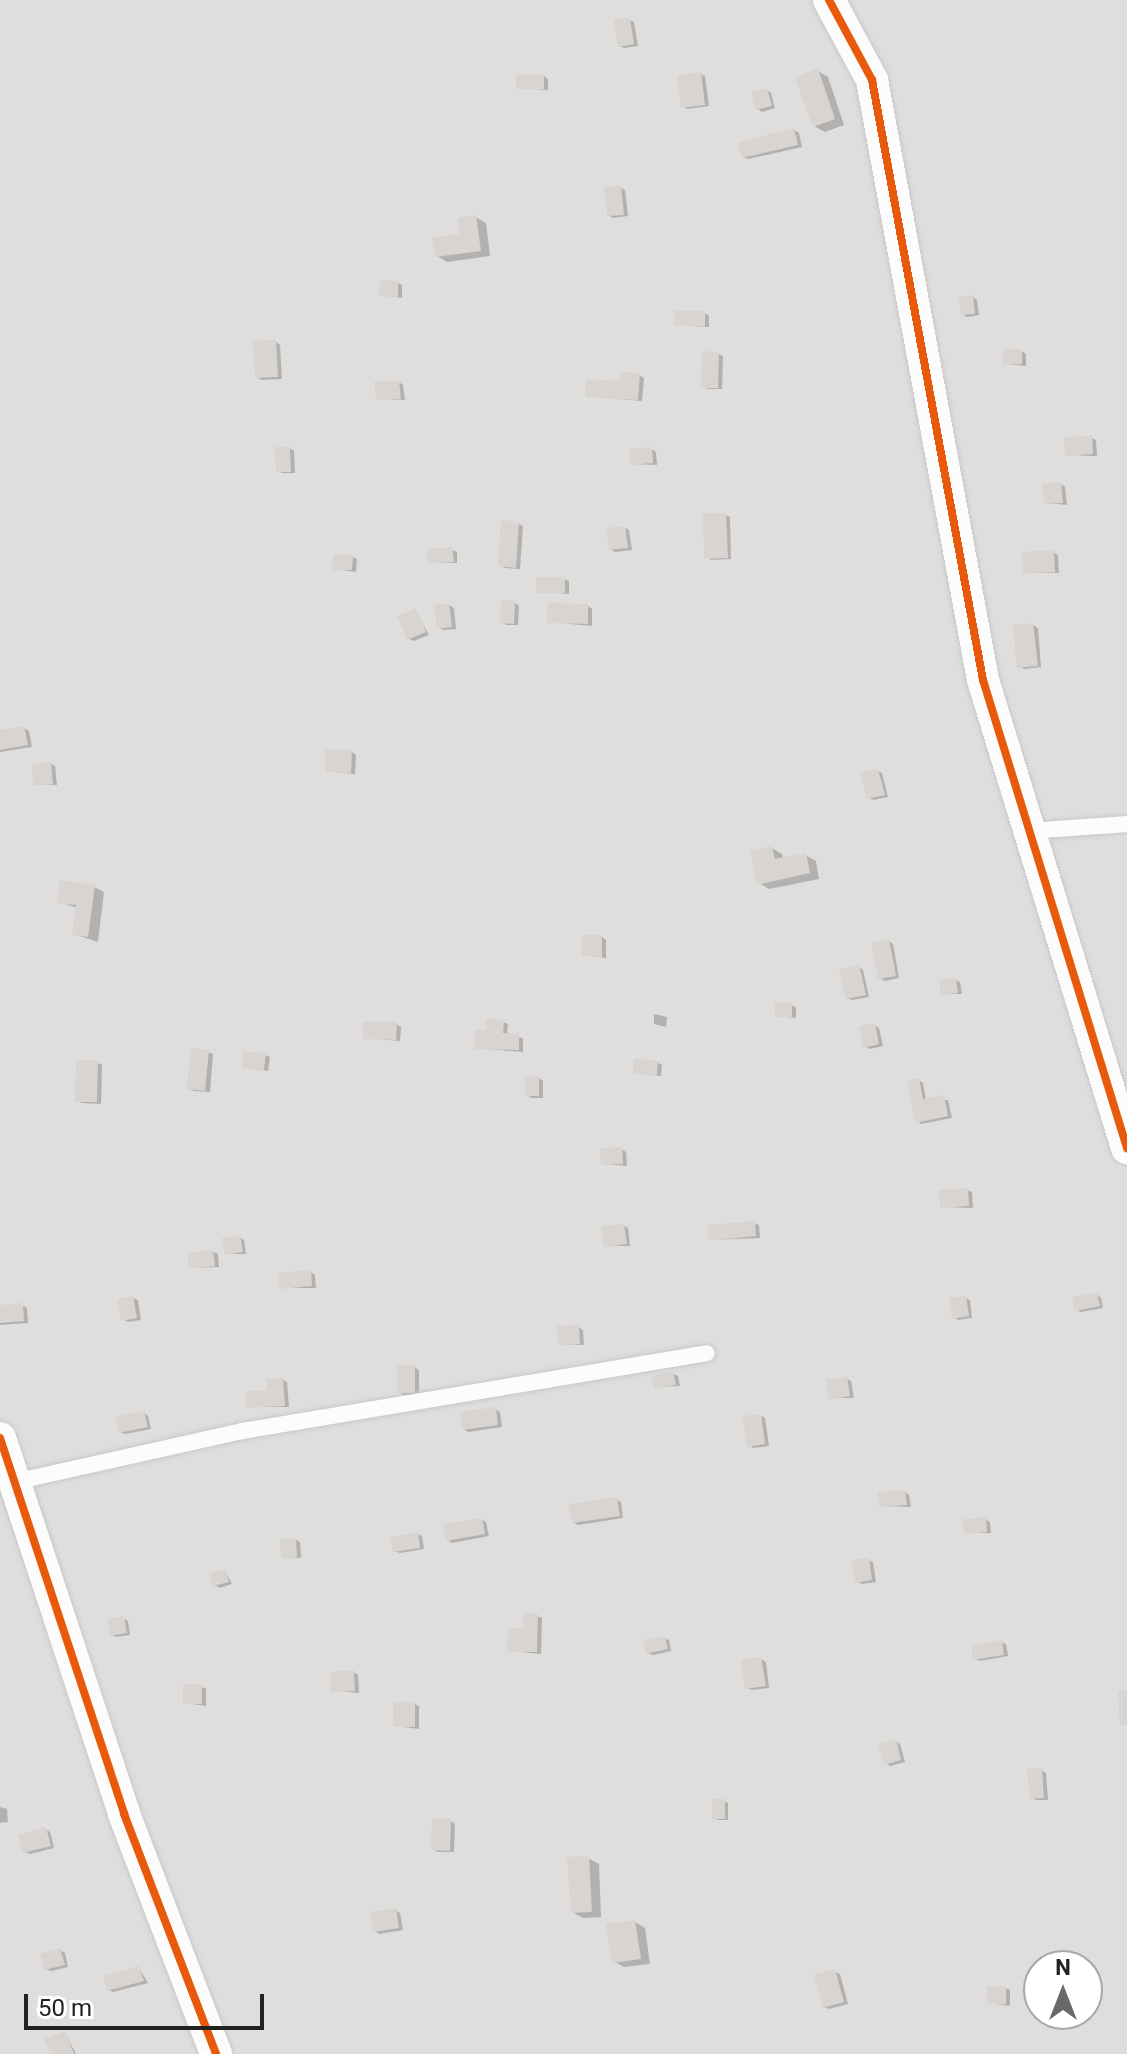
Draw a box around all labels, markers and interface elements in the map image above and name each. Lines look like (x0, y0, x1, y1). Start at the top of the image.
north arrow (1023, 1950, 1103, 2030)
text: N (1055, 1955, 1071, 1980)
scale bar (28, 1978, 268, 2028)
text: 50 m (38, 1994, 92, 2022)

